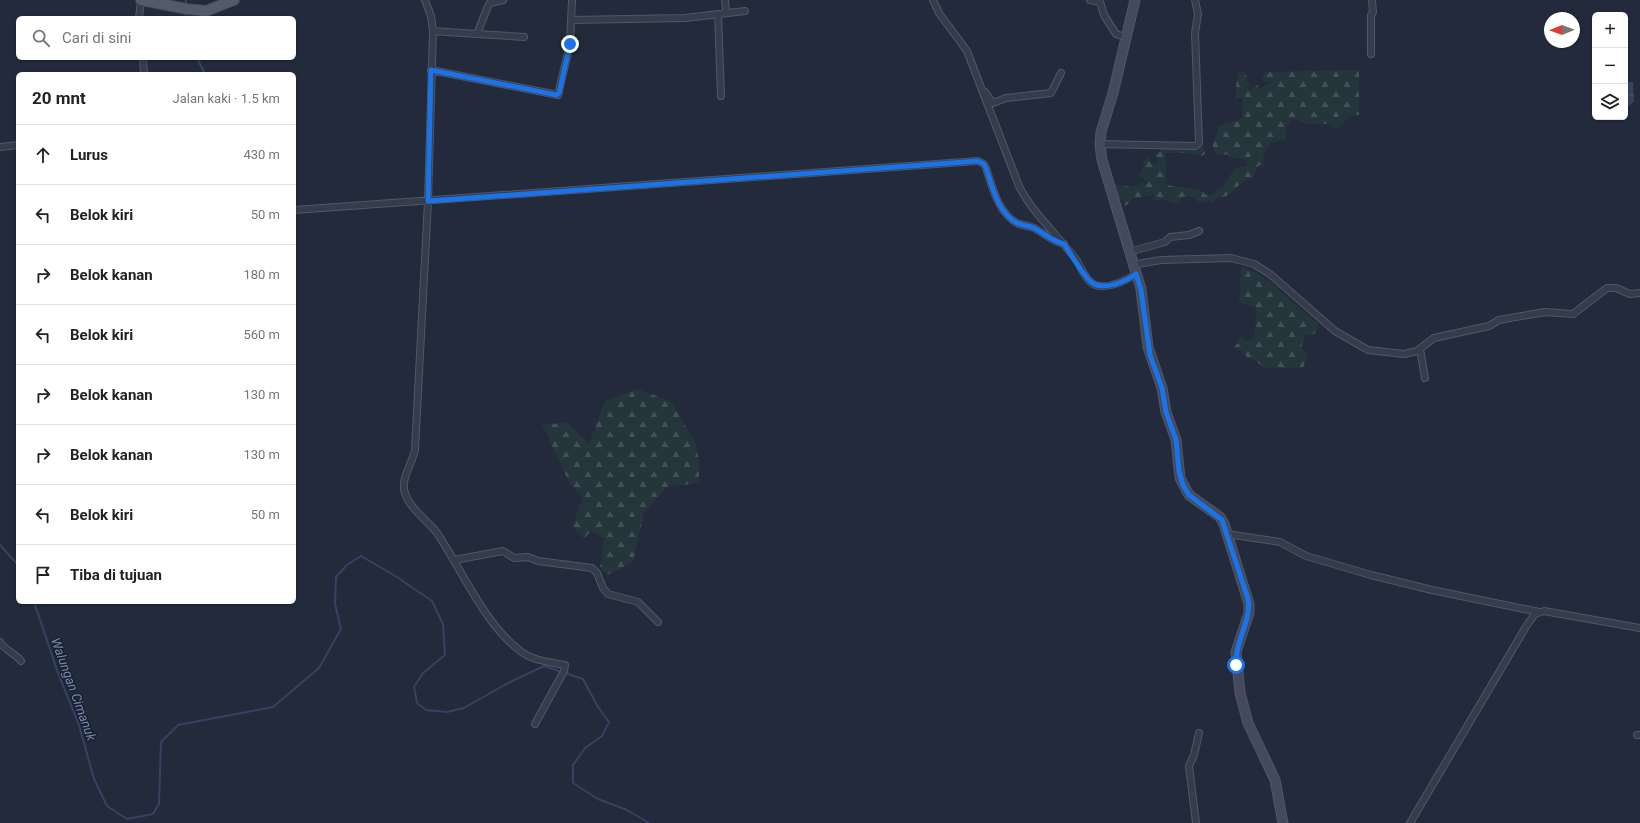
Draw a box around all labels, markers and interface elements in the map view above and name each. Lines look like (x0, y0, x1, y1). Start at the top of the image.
north arrow (1544, 12, 1580, 48)
map controls (1592, 12, 1628, 120)
button: + (1592, 12, 1628, 48)
search box (16, 16, 296, 60)
icon: search (30, 27, 52, 49)
text: Cari di sini (62, 29, 132, 47)
route end (561, 35, 579, 53)
button: − (1592, 48, 1628, 84)
button: layers (1592, 84, 1628, 120)
text: 20 mnt (32, 88, 86, 108)
text: Jalan kaki · 1.5 km (173, 91, 280, 106)
icon: ahead (32, 144, 54, 166)
text: Lurus (70, 146, 108, 164)
text: 430 m (243, 147, 280, 162)
icon: left (32, 204, 54, 226)
text: Belok kiri (70, 206, 133, 224)
text: 50 m (251, 207, 280, 222)
icon: right (32, 264, 54, 286)
text: Belok kanan (70, 266, 153, 284)
text: 180 m (243, 267, 280, 282)
icon: left (32, 324, 54, 346)
text: Belok kiri (70, 326, 133, 344)
text: 560 m (243, 327, 280, 342)
icon: right (32, 384, 54, 406)
text: Belok kanan (70, 386, 153, 404)
text: 130 m (243, 387, 280, 402)
icon: right (32, 444, 54, 466)
text: Belok kanan (70, 446, 153, 464)
text: 130 m (243, 447, 280, 462)
icon: left (32, 504, 54, 526)
text: Belok kiri (70, 506, 133, 524)
text: 50 m (251, 507, 280, 522)
icon: arrive (32, 564, 54, 586)
text: Tiba di tujuan (70, 566, 162, 584)
water label: Walungan Cimanuk (48, 636, 99, 743)
route start (1227, 656, 1245, 674)

